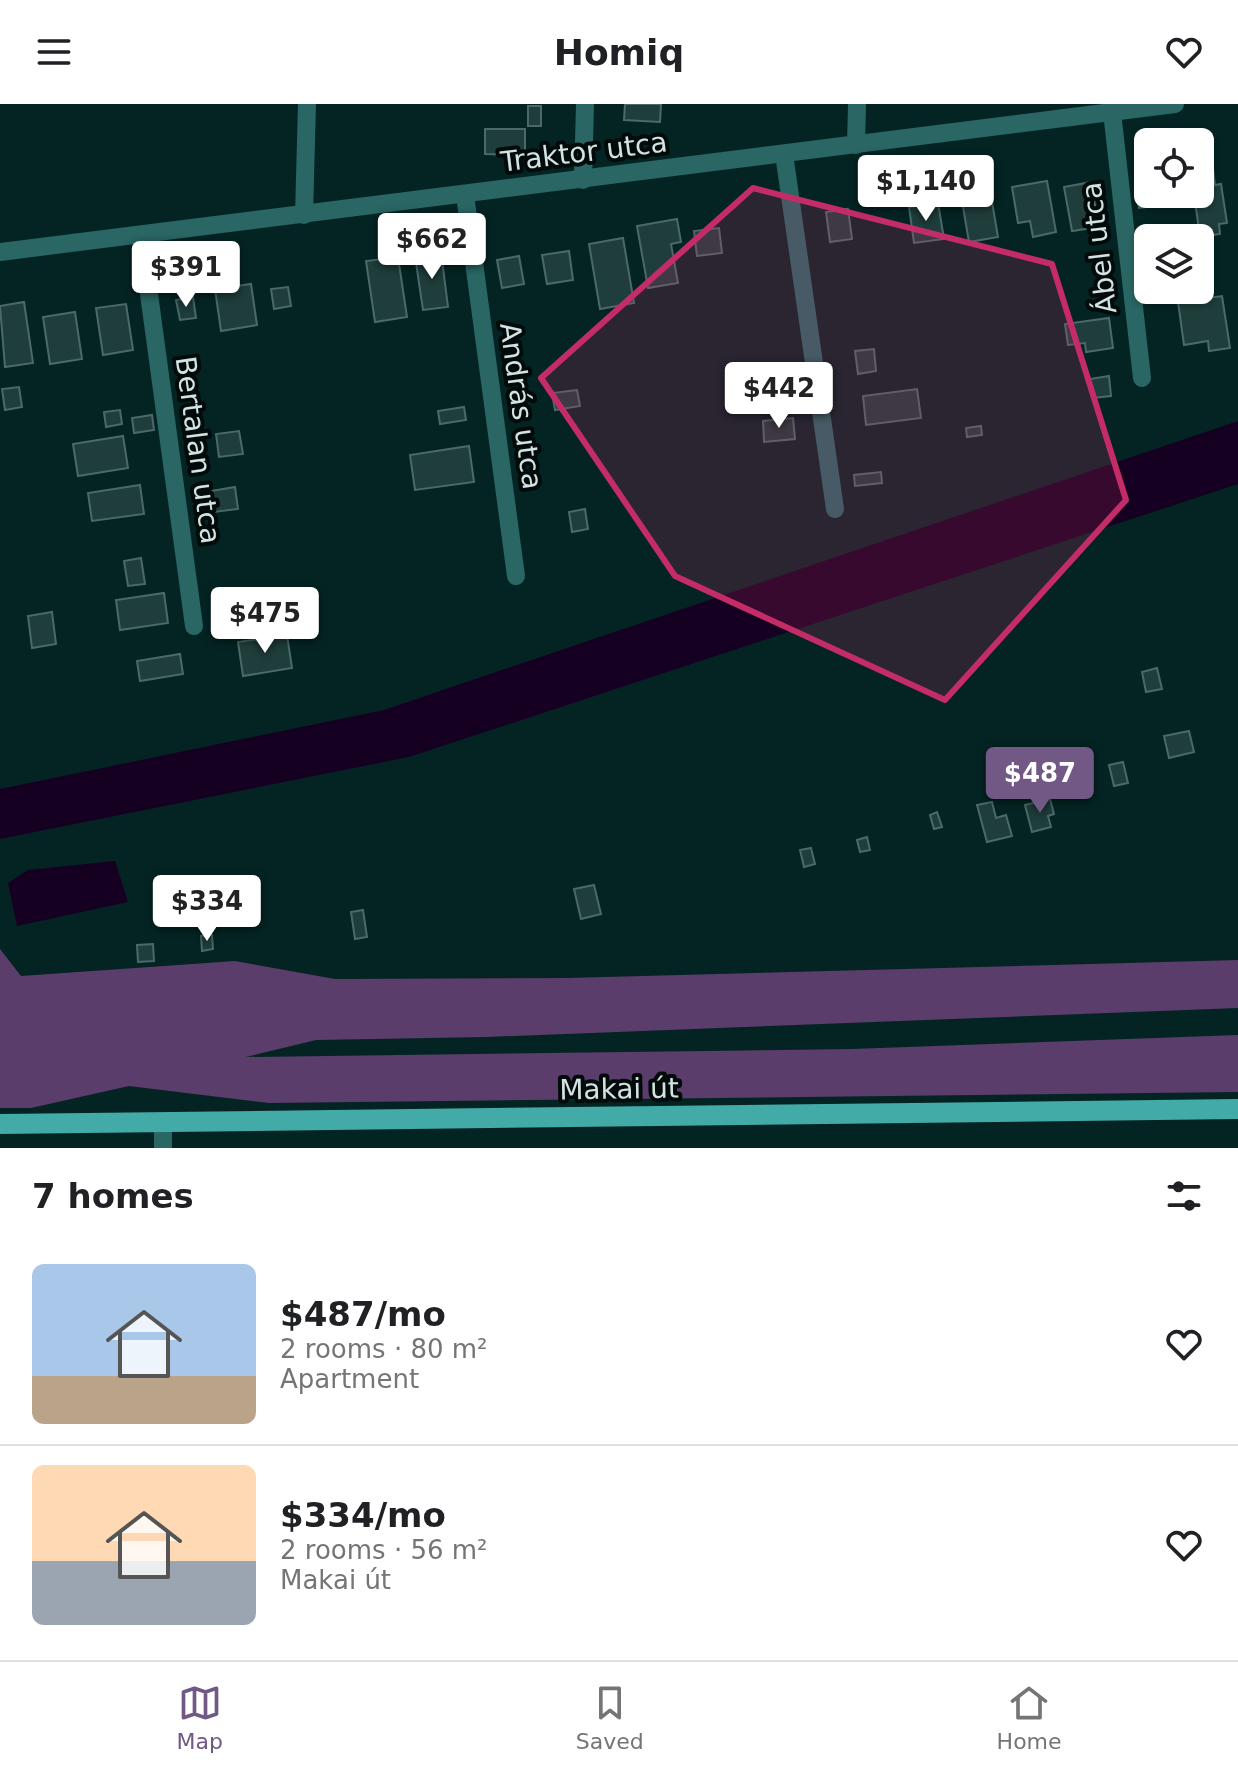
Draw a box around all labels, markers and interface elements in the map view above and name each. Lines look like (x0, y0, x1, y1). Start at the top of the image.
icon: menu (32, 30, 76, 74)
icon: heart (1162, 30, 1206, 74)
text: Homiq (554, 32, 684, 73)
street label: Traktor utca (498, 125, 669, 179)
map controls (1134, 128, 1214, 304)
button: locate (1134, 128, 1214, 208)
pin: $1,140 (861, 155, 991, 223)
text: $1,140 (876, 166, 976, 196)
street label: Ábel utca (1074, 180, 1123, 316)
pin: $662 (385, 213, 479, 281)
text: $662 (396, 224, 468, 254)
button: layers (1134, 224, 1214, 304)
pin: $391 (139, 241, 233, 309)
text: $391 (150, 252, 222, 282)
street label: András utca (493, 320, 549, 492)
street label: Bertalan utca (169, 354, 227, 546)
pin: $442 (732, 362, 826, 430)
text: $442 (743, 373, 815, 403)
pin: $475 (218, 587, 312, 655)
text: $475 (229, 598, 301, 628)
pin: $487 (993, 747, 1087, 815)
text: $487 (1004, 758, 1076, 788)
pin: $334 (160, 875, 254, 943)
text: $334 (171, 886, 243, 916)
street label: Makai út (559, 1071, 679, 1107)
icon: filters (1162, 1174, 1206, 1218)
text: 7 homes (32, 1176, 194, 1216)
text: $487/mo (280, 1294, 446, 1334)
icon: home (96, 1296, 192, 1392)
icon: heart (1162, 1322, 1206, 1366)
text: 2 rooms · 80 m² (280, 1334, 488, 1364)
text: Apartment (280, 1364, 419, 1394)
text: $334/mo (280, 1495, 446, 1535)
icon: home (96, 1497, 192, 1593)
icon: heart (1162, 1523, 1206, 1567)
text: 2 rooms · 56 m² (280, 1535, 488, 1565)
text: Makai út (280, 1565, 391, 1595)
tab: Map (176, 1681, 223, 1754)
tab: Saved (576, 1681, 644, 1754)
tab: Home (997, 1681, 1062, 1754)

